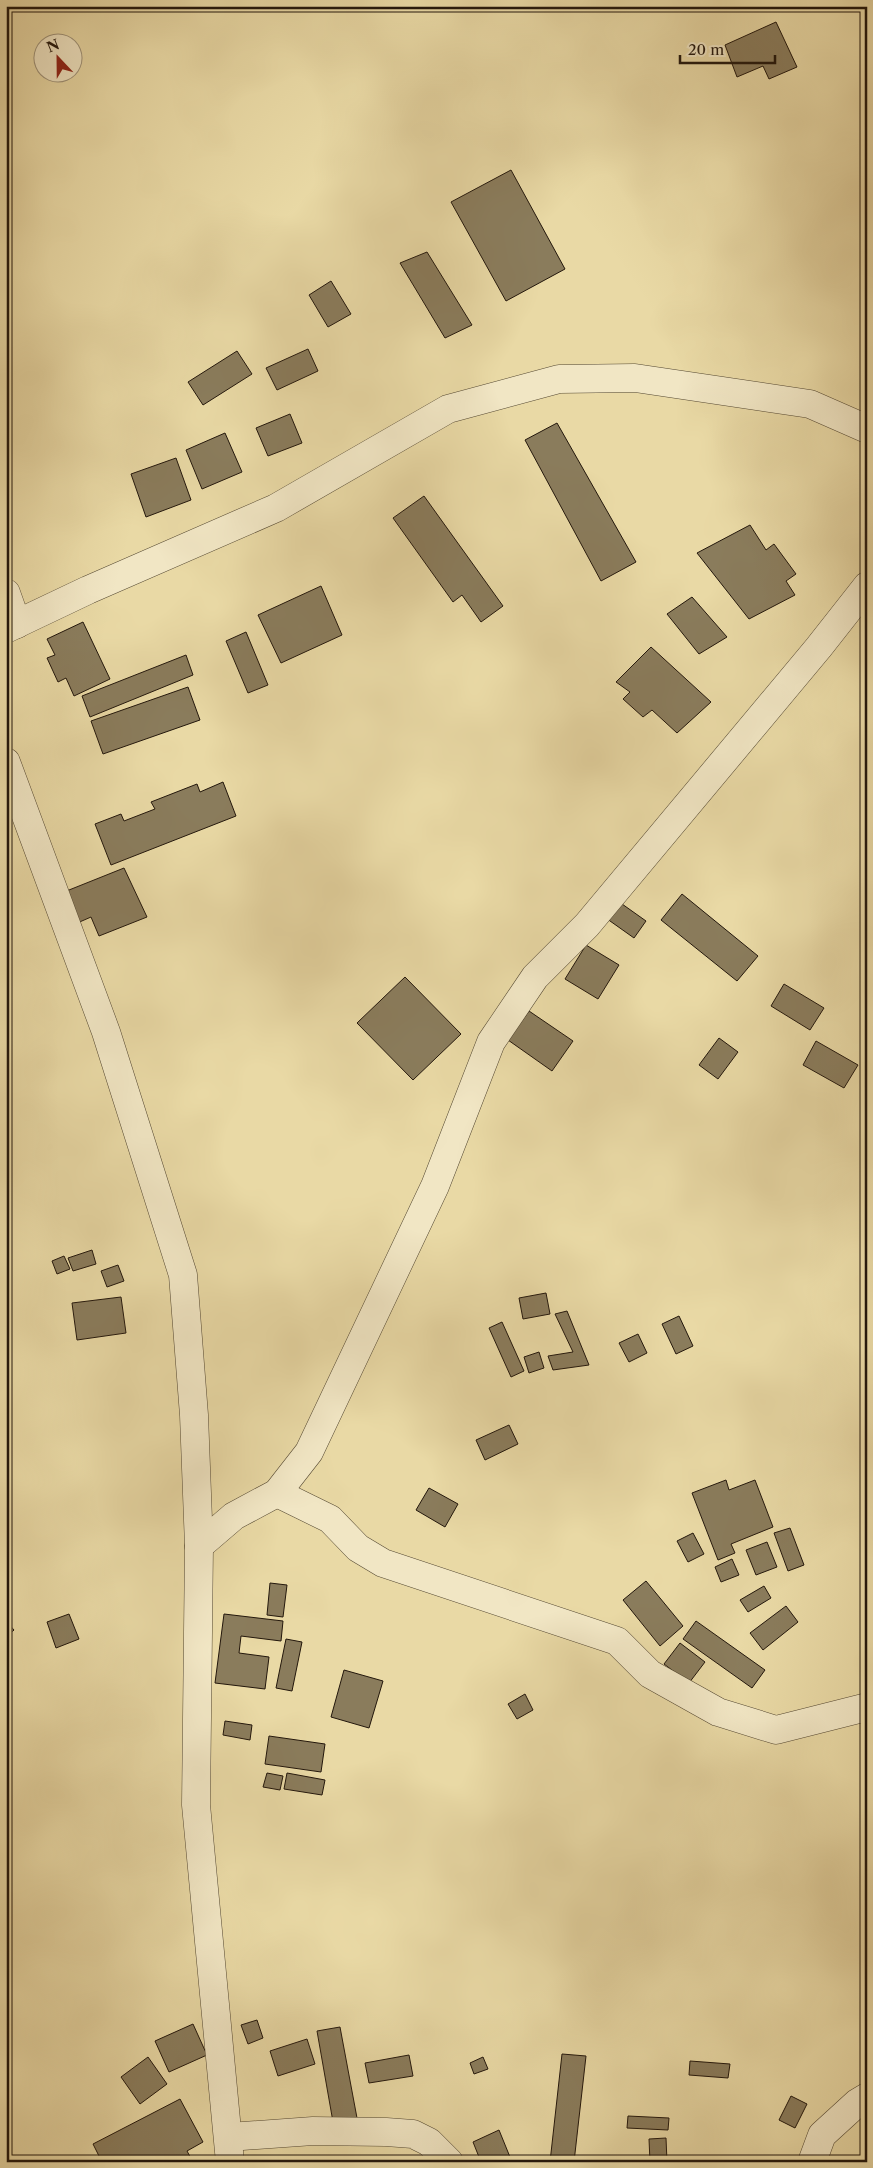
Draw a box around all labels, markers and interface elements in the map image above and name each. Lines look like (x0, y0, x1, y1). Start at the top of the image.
north arrow (32, 32, 82, 82)
scale bar (680, 32, 776, 64)
text: N (44, 35, 62, 57)
text: 20 m (688, 40, 724, 59)

